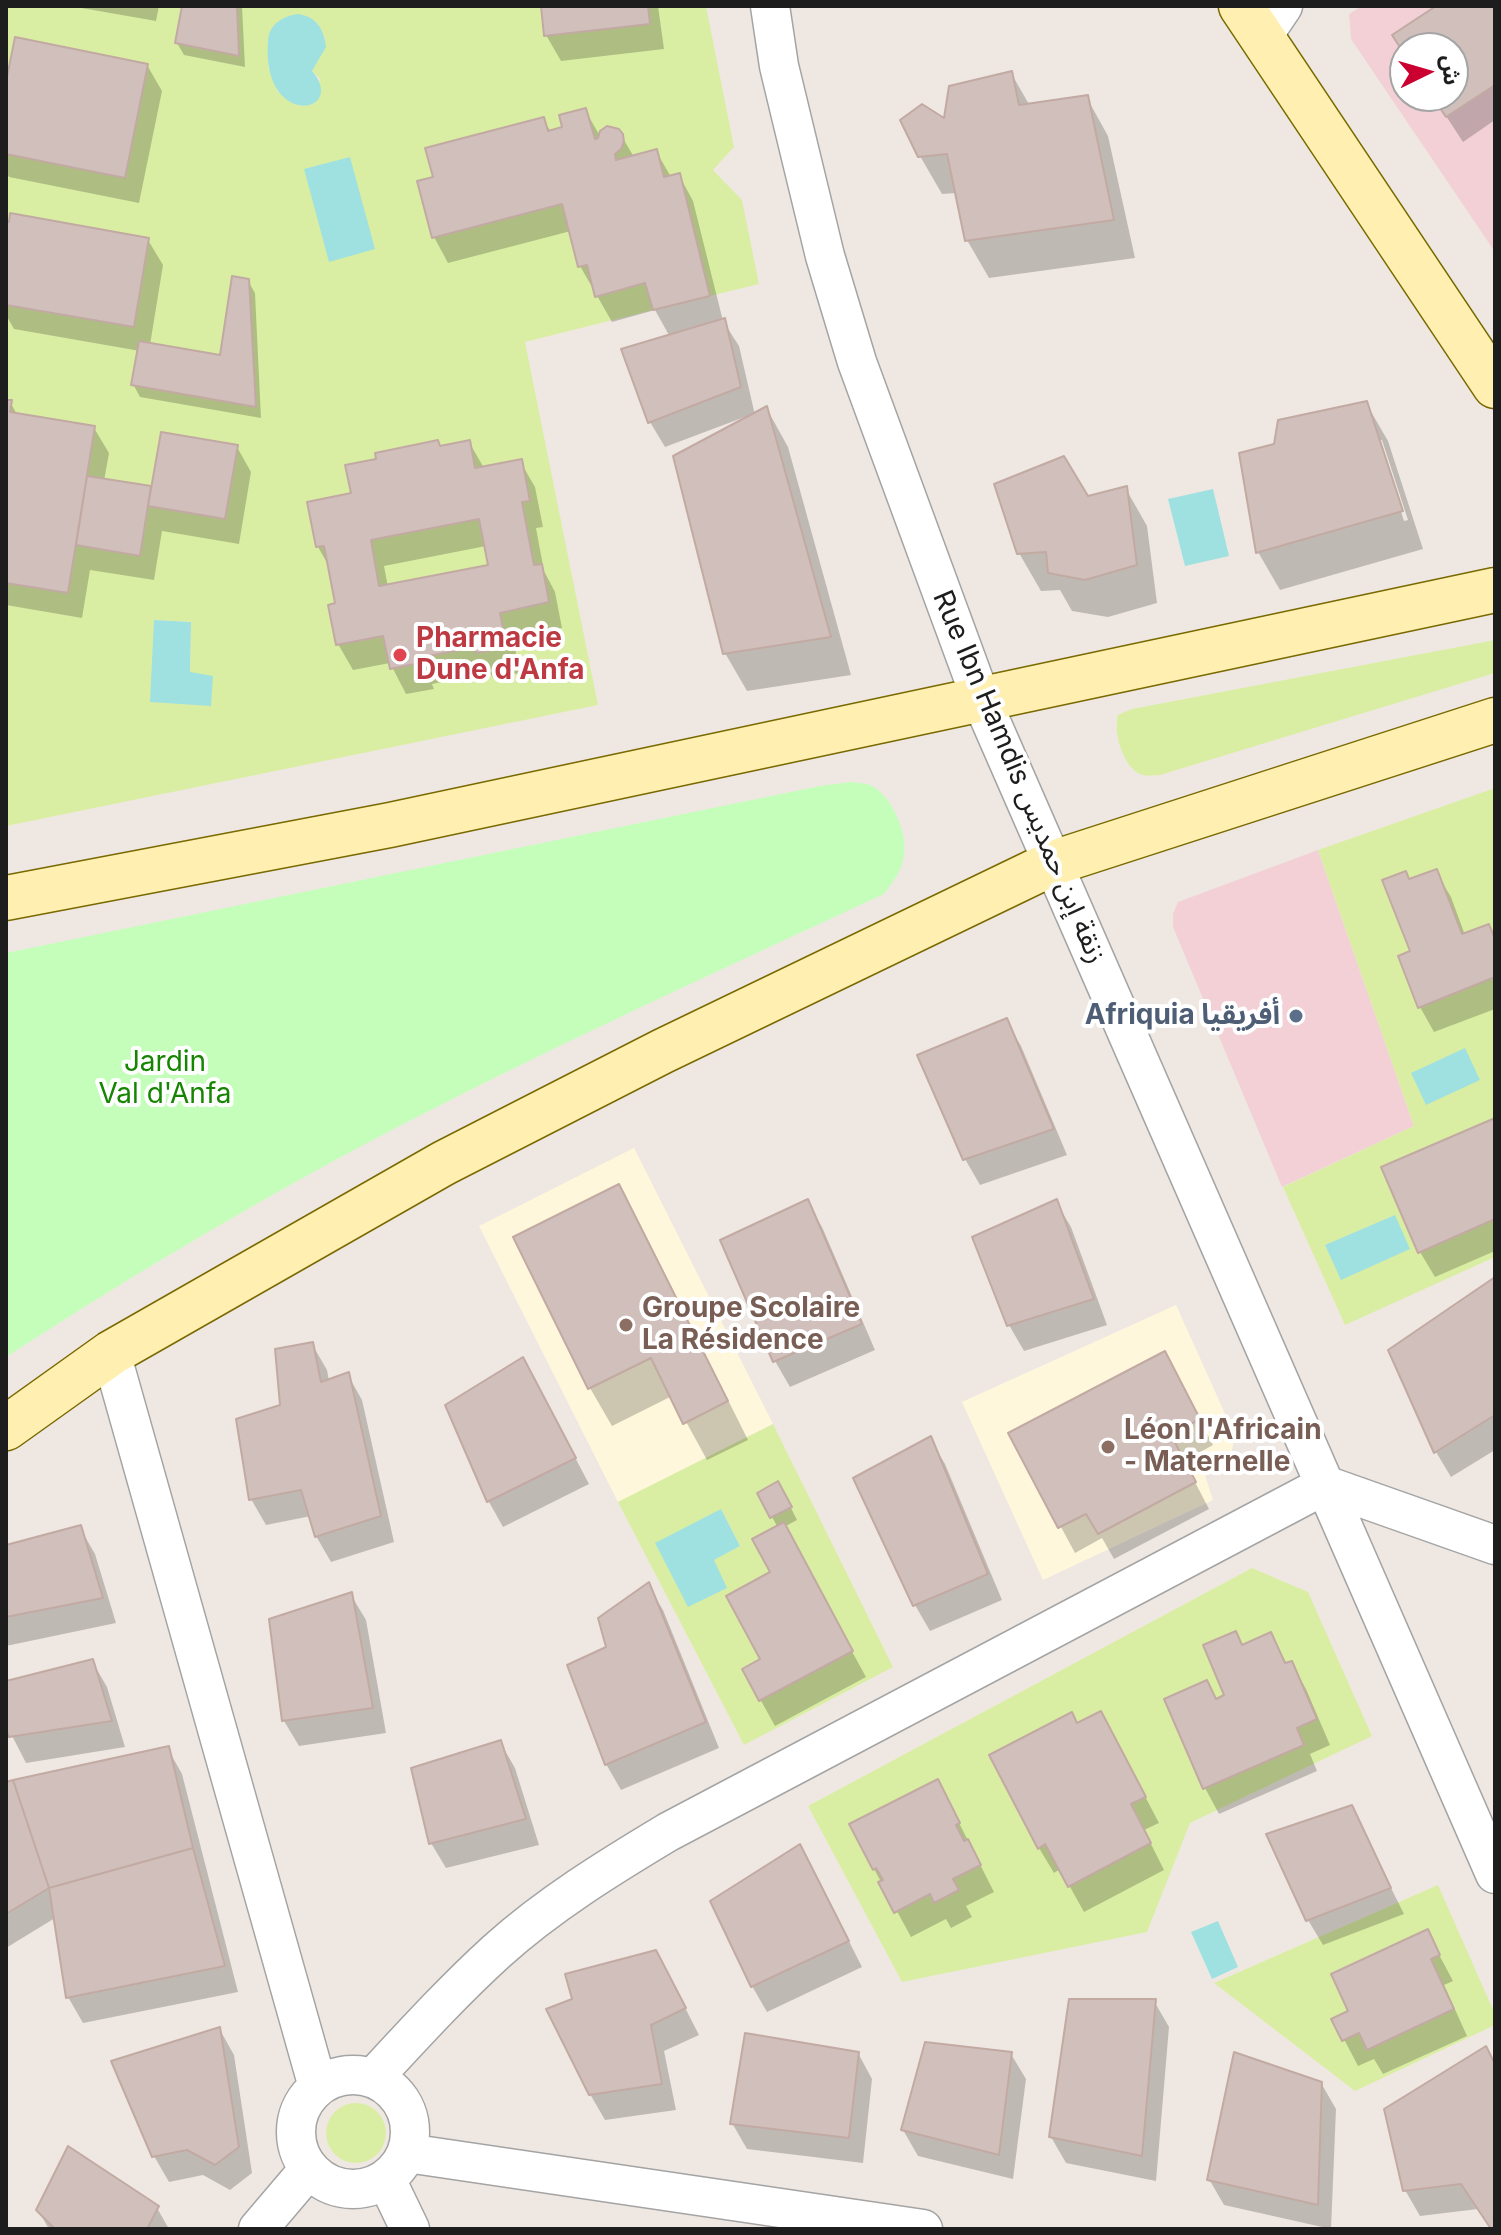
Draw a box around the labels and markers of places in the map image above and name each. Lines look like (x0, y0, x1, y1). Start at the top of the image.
place label: Pharmacie Dune d'Anfa (416, 622, 585, 688)
marker: Pharmacie Dune d'Anfa (391, 646, 409, 664)
place label: Afriquia أفريقيا (1085, 999, 1280, 1033)
marker: Afriquia أفريقيا (1287, 1007, 1305, 1025)
place label: Groupe Scolaire La Résidence (642, 1292, 860, 1358)
marker: Groupe Scolaire La Résidence (617, 1316, 635, 1334)
place label: Léon l'Africain - Maternelle (1124, 1414, 1322, 1480)
marker: Léon l'Africain - Maternelle (1099, 1438, 1117, 1456)

